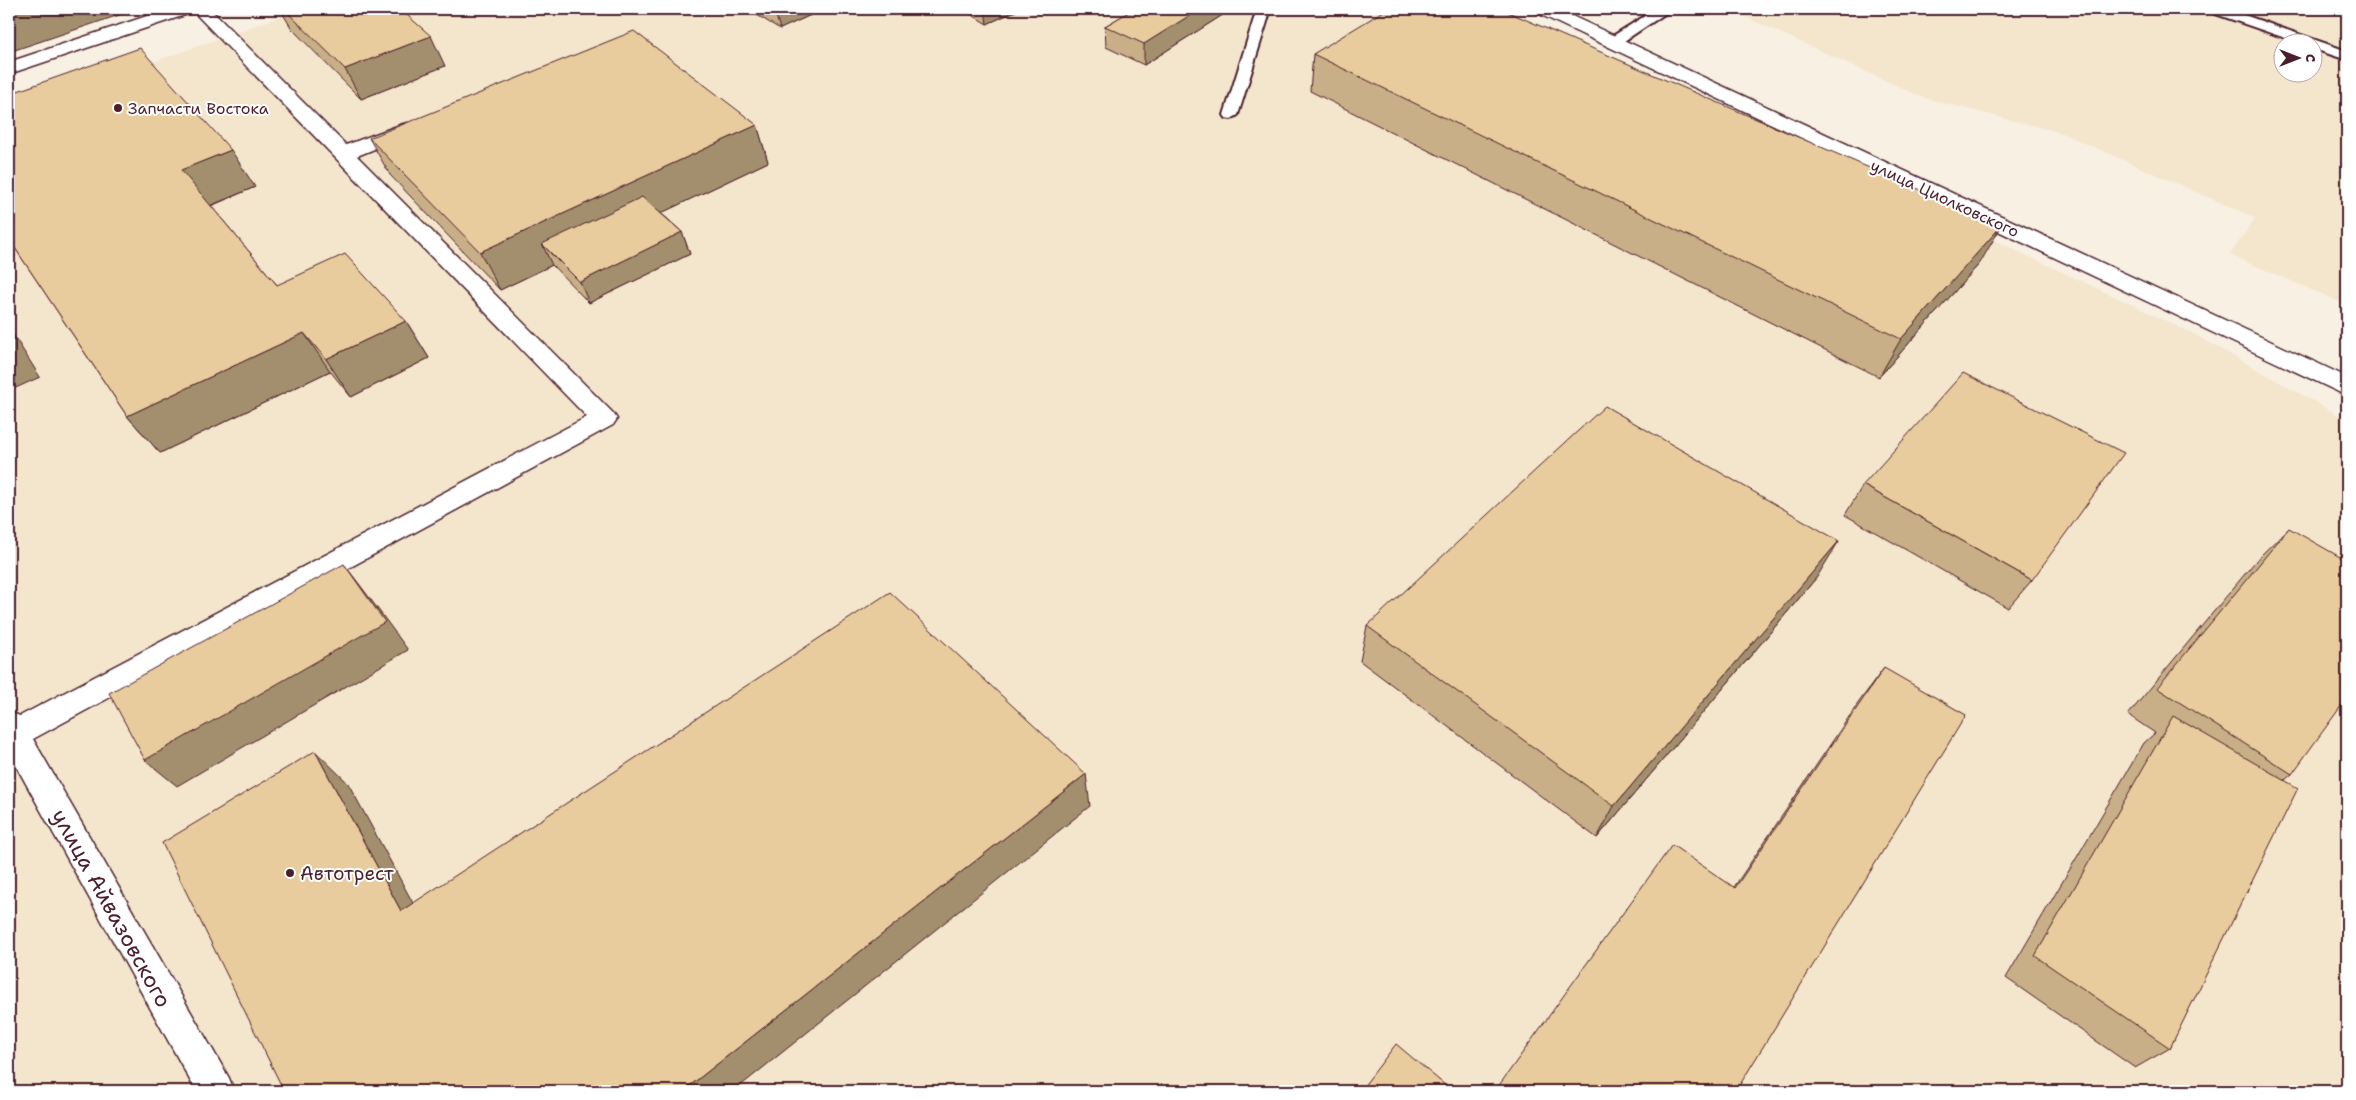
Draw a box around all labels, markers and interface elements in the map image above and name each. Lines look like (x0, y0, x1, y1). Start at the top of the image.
north arrow (2274, 32, 2324, 82)
text: С (2302, 54, 2320, 62)
place label: Запчасти Востока (128, 98, 269, 119)
marker: Запчасти Востока (112, 102, 124, 114)
street label: улица Циолковского (1867, 155, 2023, 242)
street label: улица Айвазовского (45, 804, 178, 1013)
place label: Автотрест (300, 861, 394, 886)
marker: Автотрест (284, 867, 296, 879)

